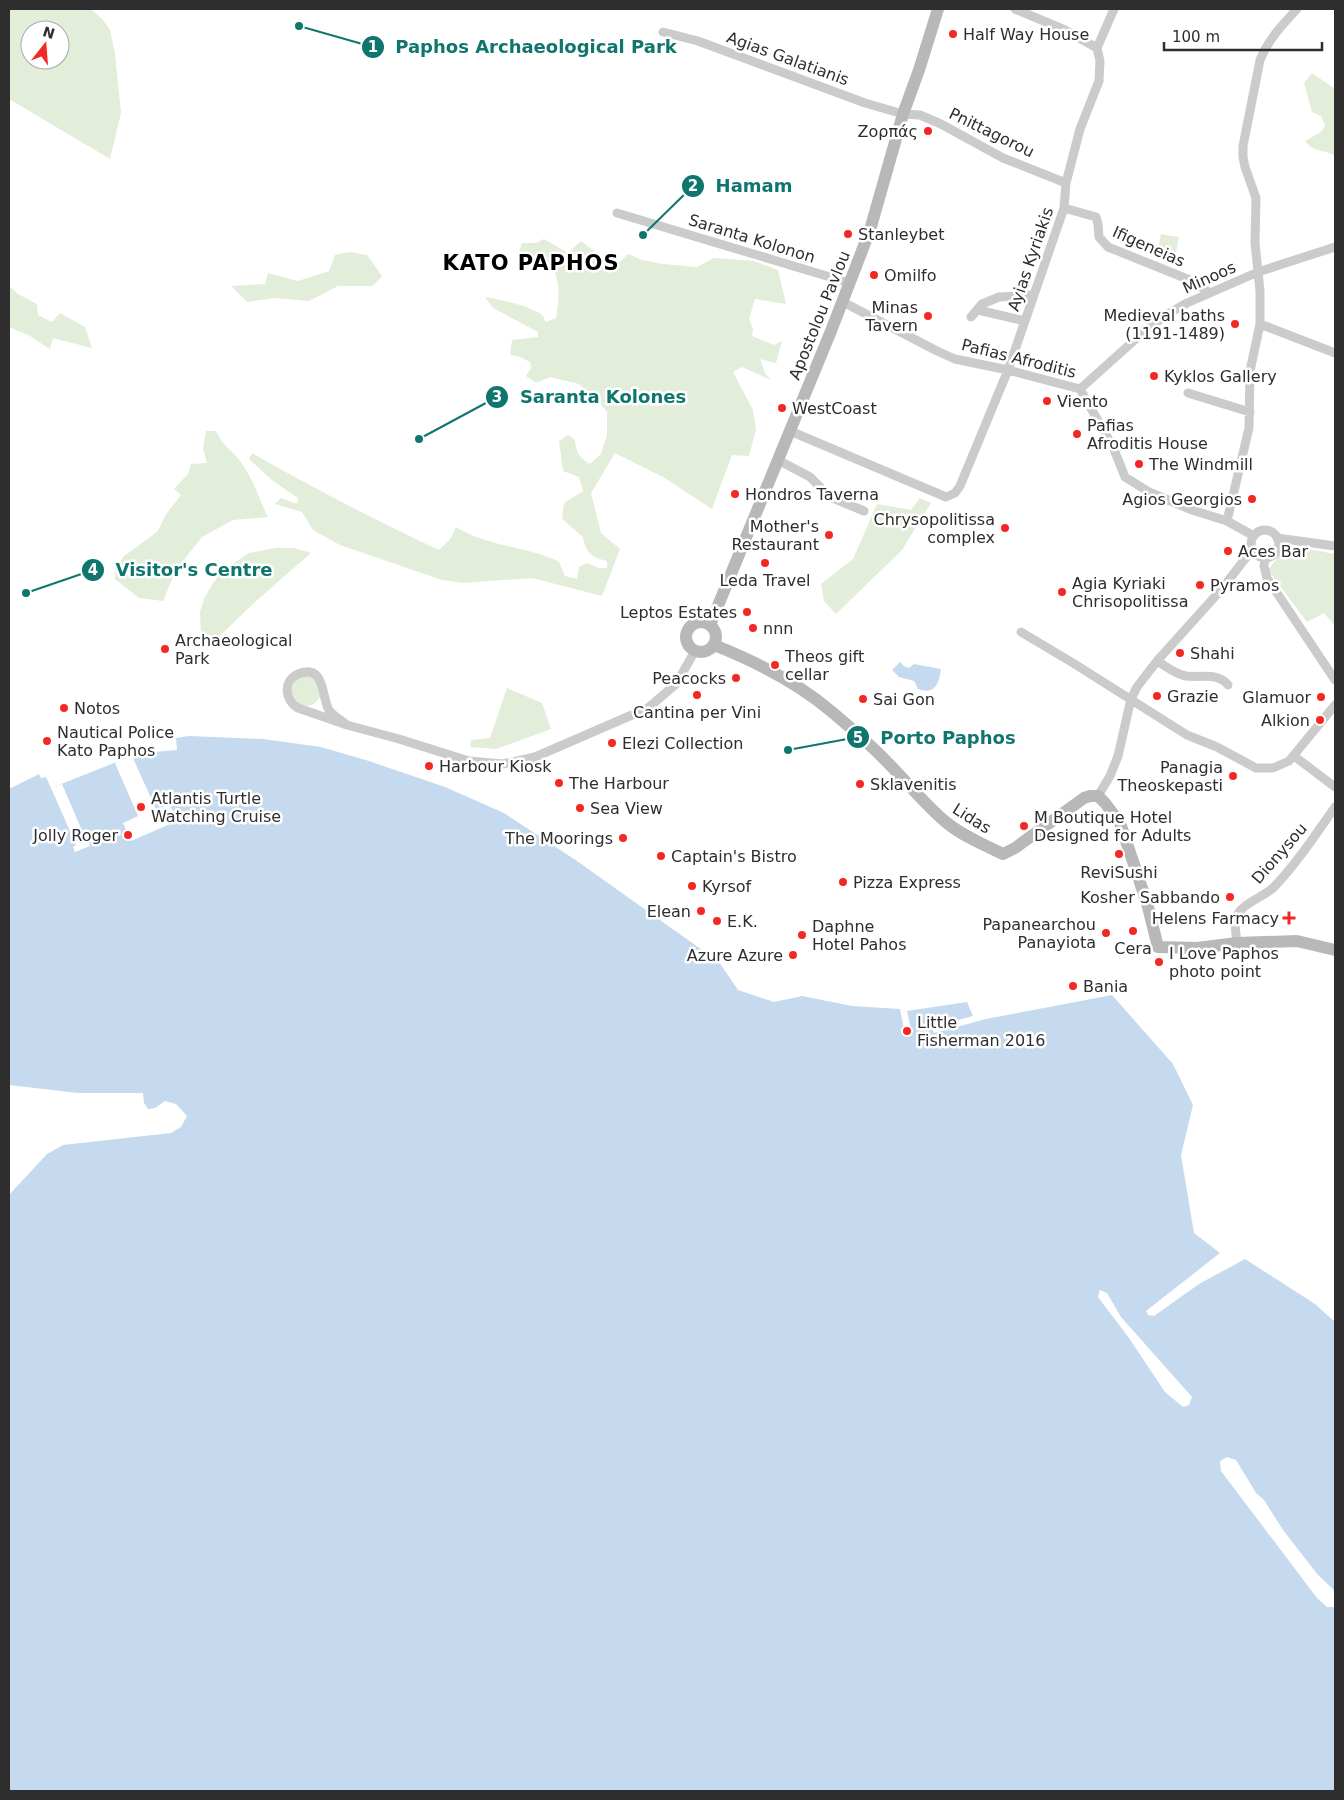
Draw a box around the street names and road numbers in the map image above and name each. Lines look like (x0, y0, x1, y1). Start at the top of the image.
street label: Agias Galatianis (724, 28, 852, 89)
street label: Pnittagorou (946, 104, 1037, 161)
street label: Ayias Kyriakis (1004, 205, 1057, 314)
street label: Saranta Kolonon (686, 210, 817, 267)
street label: Ifigeneias (1110, 222, 1188, 271)
street label: Apostolou Pavlou (785, 248, 854, 382)
street label: Minoos (1180, 257, 1239, 298)
street label: Pafias Afroditis (959, 335, 1078, 382)
street label: Lidas (949, 799, 994, 838)
street label: Dionysou (1248, 819, 1311, 888)

